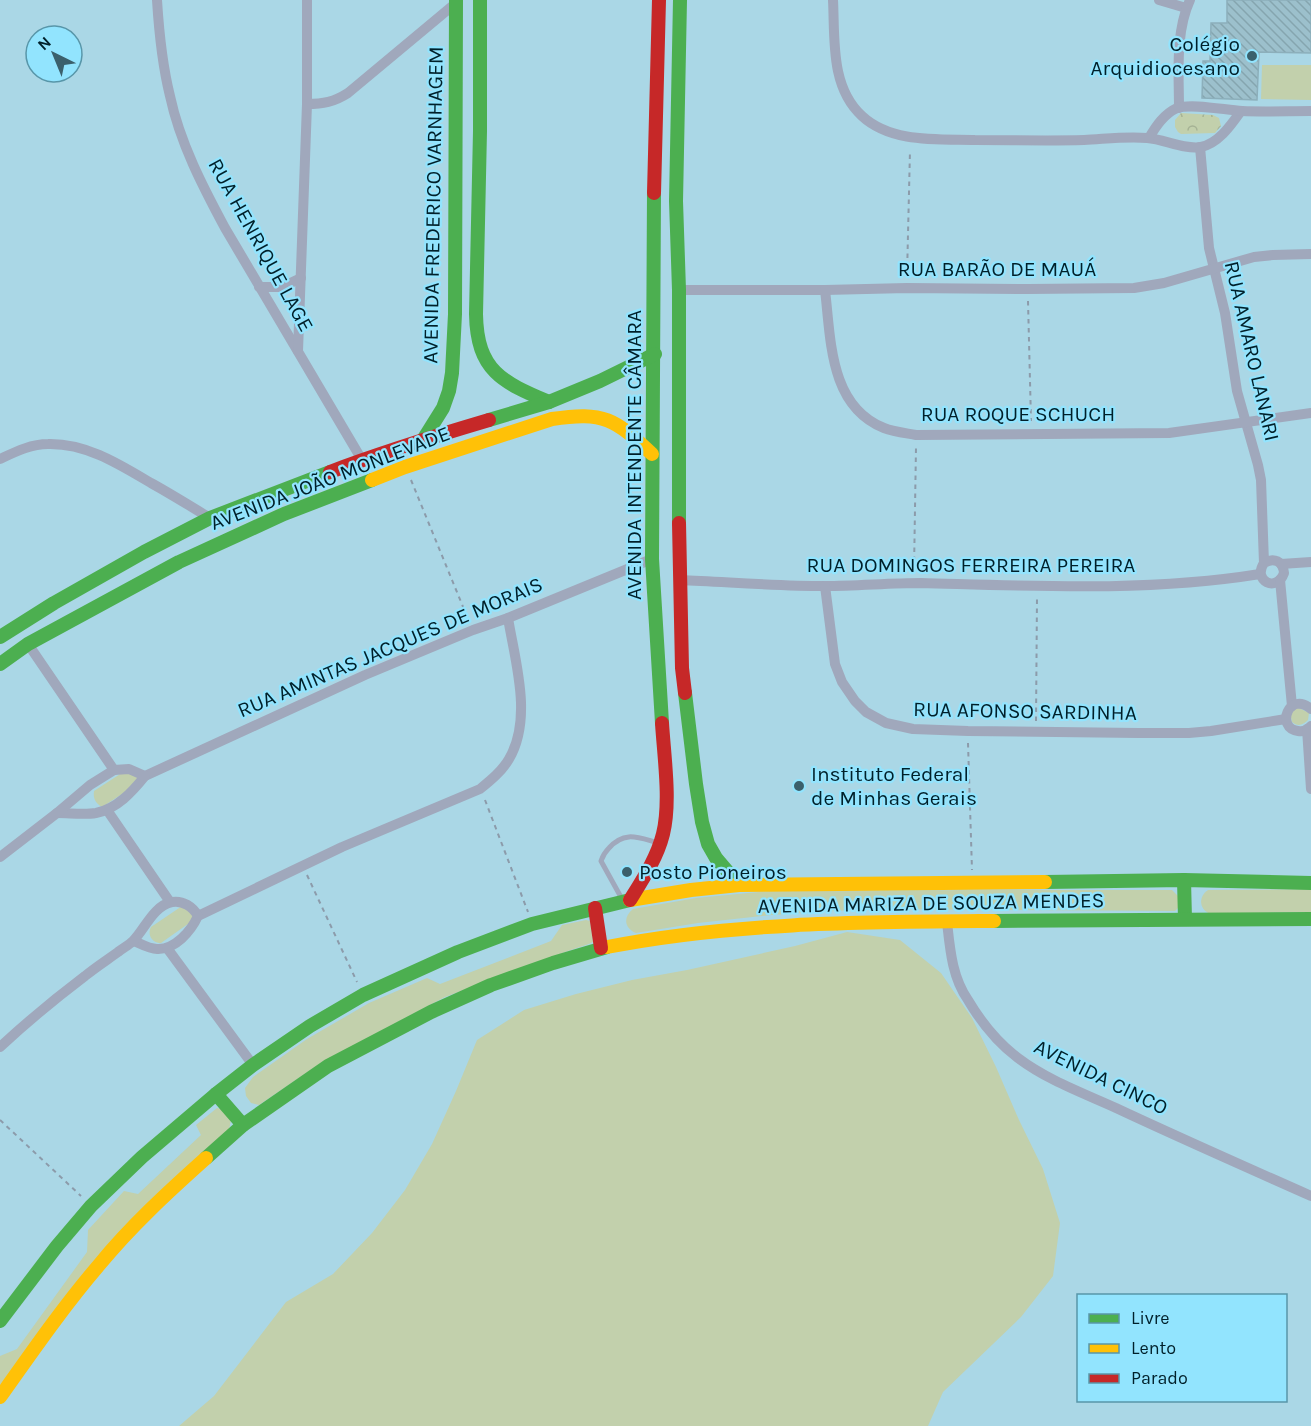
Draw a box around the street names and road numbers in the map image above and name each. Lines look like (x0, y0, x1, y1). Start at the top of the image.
street label: AVENIDA FREDERICO VARNHAGEM (418, 46, 448, 364)
street label: RUA HENRIQUE LAGE (203, 154, 319, 336)
street label: RUA BARÃO DE MAUÁ (898, 257, 1096, 281)
street label: RUA AMARO LANARI (1220, 259, 1284, 443)
street label: AVENIDA INTENDENTE CÂMARA (622, 310, 646, 600)
street label: RUA ROQUE SCHUCH (921, 402, 1115, 426)
street label: AVENIDA JOÃO MONLEVADE (207, 421, 453, 535)
street label: RUA DOMINGOS FERREIRA PEREIRA (807, 553, 1135, 577)
street label: RUA AMINTAS JACQUES DE MORAIS (234, 572, 546, 722)
street label: RUA AFONSO SARDINHA (913, 697, 1137, 725)
street label: AVENIDA MARIZA DE SOUZA MENDES (757, 888, 1105, 918)
street label: AVENIDA CINCO (1030, 1034, 1172, 1120)

